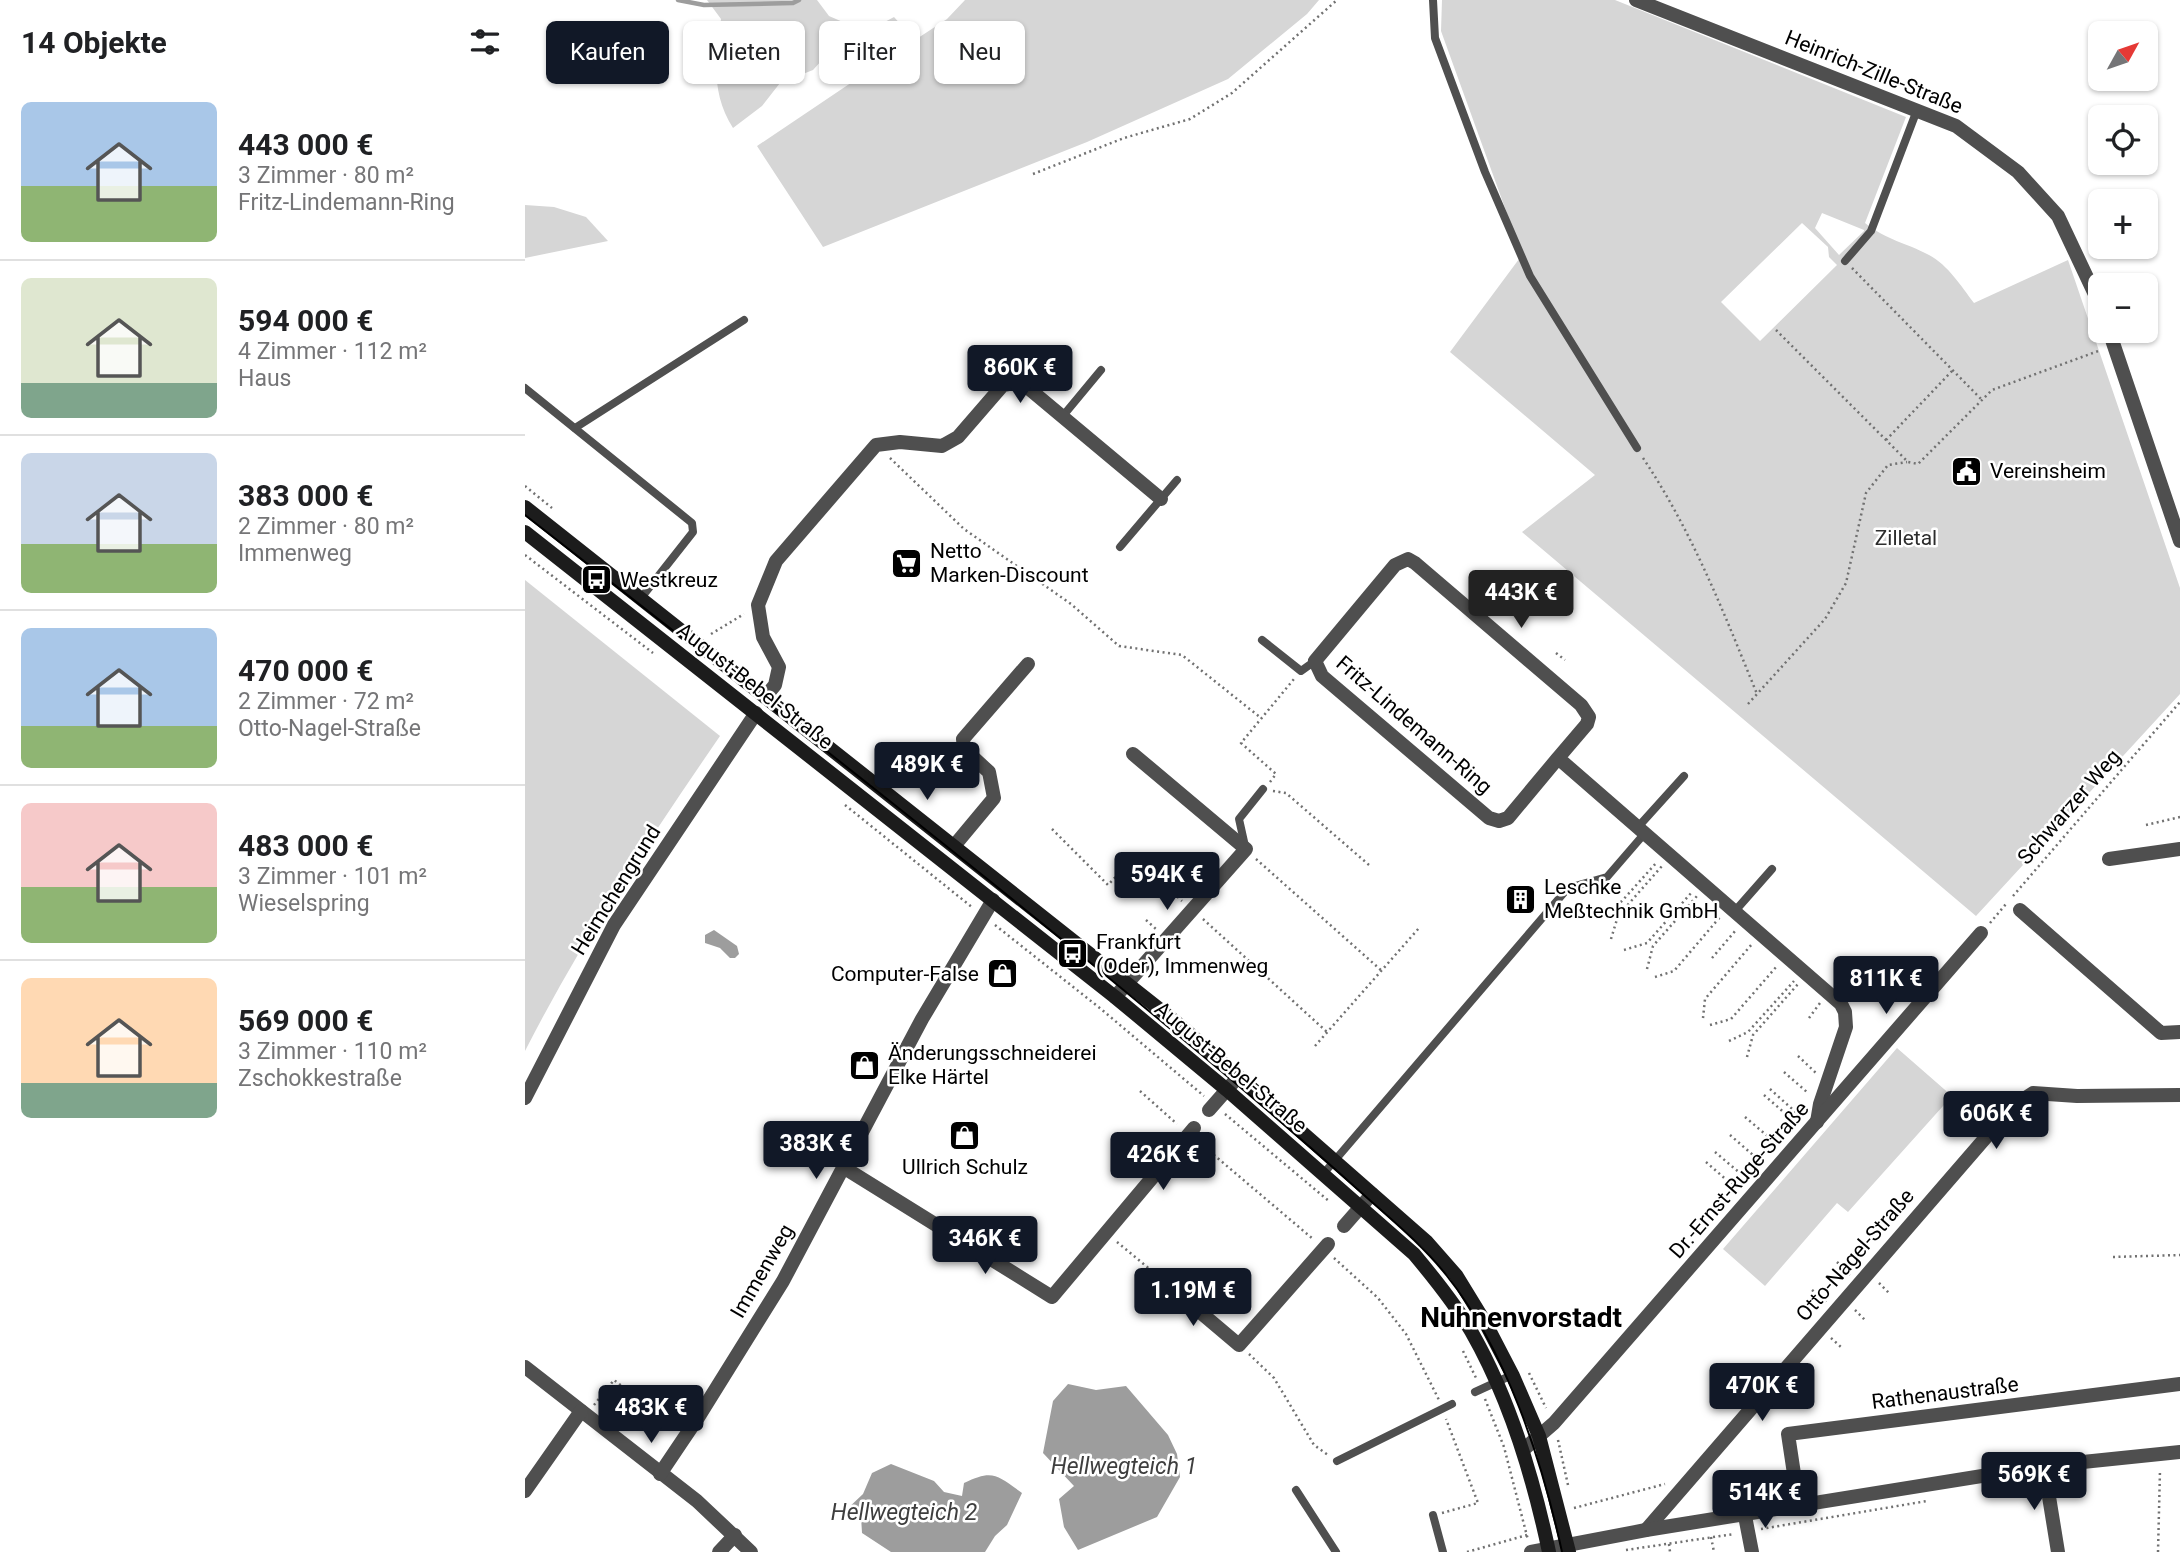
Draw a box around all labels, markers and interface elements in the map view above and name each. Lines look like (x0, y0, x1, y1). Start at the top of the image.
chip: Kaufen (546, 21, 669, 84)
chip: Mieten (683, 21, 805, 84)
chip: Filter (819, 21, 920, 84)
chip: Neu (934, 21, 1025, 84)
north arrow (2088, 21, 2158, 91)
map controls (2088, 21, 2158, 343)
icon: filters (466, 23, 504, 61)
text: 14 Objekte (21, 25, 167, 60)
street label: Heinrich-Zille-Straße (1782, 25, 1966, 119)
button: locate (2088, 105, 2158, 175)
text: 443 000 € (238, 127, 373, 162)
icon: home (77, 130, 161, 214)
text: 3 Zimmer · 80 m² (238, 162, 414, 189)
text: Fritz-Lindemann-Ring (238, 189, 455, 216)
button: + (2088, 189, 2158, 259)
button: − (2088, 273, 2158, 343)
text: 594 000 € (238, 303, 373, 338)
icon: home (77, 306, 161, 390)
text: 4 Zimmer · 112 m² (238, 338, 427, 365)
pin: 860K € (963, 346, 1077, 405)
text: 860K € (983, 354, 1057, 381)
text: Haus (238, 365, 291, 392)
public building icon: Vereinsheim (1950, 454, 1984, 488)
place label: Vereinsheim (1990, 459, 2106, 483)
text: 383 000 € (238, 478, 373, 513)
icon: home (77, 481, 161, 565)
text: 2 Zimmer · 80 m² (238, 513, 414, 540)
park label: Zilletal (1875, 526, 1937, 550)
place label: Netto Marken-Discount (930, 539, 1089, 587)
text: Immenweg (238, 540, 352, 567)
supermarket icon: Netto Marken-Discount (890, 546, 924, 580)
bus stop icon: Westkreuz (580, 563, 614, 597)
place label: Westkreuz (620, 568, 718, 592)
pin: 443K € (1464, 570, 1578, 630)
text: 443K € (1484, 579, 1558, 606)
street label: August-Bebel-Straße (672, 618, 838, 754)
street label: Fritz-Lindemann-Ring (1331, 651, 1497, 799)
text: 470 000 € (238, 653, 373, 688)
icon: home (77, 656, 161, 740)
text: 2 Zimmer · 72 m² (238, 688, 414, 715)
text: Otto-Nagel-Straße (238, 715, 421, 742)
pin: 489K € (870, 742, 984, 802)
street label: Schwarzer Weg (2013, 745, 2125, 869)
text: 489K € (890, 751, 964, 778)
street label: Heimchengrund (566, 821, 666, 959)
text: 483 000 € (238, 828, 373, 863)
icon: home (77, 831, 161, 915)
pin: 594K € (1110, 852, 1224, 912)
text: 594K € (1130, 861, 1204, 888)
text: 3 Zimmer · 101 m² (238, 863, 427, 890)
place label: Leschke Meßtechnik GmbH (1544, 875, 1719, 923)
building icon: Leschke Meßtechnik GmbH (1504, 882, 1538, 916)
text: Wieselspring (238, 890, 370, 917)
place label: Frankfurt (Oder), Immenweg (1096, 930, 1268, 978)
bus stop icon: Frankfurt (Oder), Immenweg (1056, 937, 1090, 971)
pin: 811K € (1829, 956, 1943, 1016)
shop icon: Computer-False (985, 957, 1019, 991)
place label: Computer-False (831, 962, 979, 986)
text: 811K € (1849, 965, 1923, 992)
street label: August-Bebel-Straße (1150, 996, 1312, 1138)
text: 569 000 € (238, 1003, 373, 1038)
icon: home (77, 1006, 161, 1090)
text: 3 Zimmer · 110 m² (238, 1038, 427, 1065)
place label: Änderungsschneiderei Elke Härtel (888, 1041, 1097, 1089)
shop icon: Änderungsschneiderei Elke Härtel (848, 1048, 882, 1082)
text: Zschokkestraße (238, 1065, 402, 1092)
pin: 606K € (1939, 1092, 2053, 1151)
street label: Dr.-Ernst-Ruge-Straße (1665, 1097, 1813, 1263)
text: 606K € (1959, 1100, 2033, 1127)
shop icon: Ullrich Schulz (948, 1118, 982, 1152)
pin: 383K € (759, 1122, 873, 1181)
text: 383K € (779, 1130, 853, 1157)
pin: 426K € (1106, 1132, 1220, 1192)
text: 426K € (1126, 1141, 1200, 1168)
place label: Ullrich Schulz (902, 1155, 1028, 1179)
street label: Otto-Nagel-Straße (1791, 1184, 1919, 1326)
pin: 346K € (928, 1216, 1042, 1276)
street label: Immenweg (726, 1220, 798, 1322)
text: 346K € (948, 1225, 1022, 1252)
pin: 1.19M € (1128, 1268, 1258, 1328)
text: 1.19M € (1150, 1277, 1236, 1304)
district label: Nuhnenvorstadt (1420, 1301, 1622, 1334)
pin: 470K € (1705, 1364, 1819, 1423)
text: 470K € (1725, 1372, 1799, 1399)
street label: Rathenaustraße (1870, 1372, 2020, 1414)
pin: 483K € (594, 1386, 708, 1445)
text: 483K € (614, 1394, 688, 1421)
pin: 569K € (1977, 1452, 2091, 1512)
water label: Hellwegteich 1 (1051, 1453, 1197, 1480)
text: 569K € (1997, 1461, 2071, 1488)
pin: 514K € (1708, 1470, 1822, 1530)
text: 514K € (1728, 1479, 1802, 1506)
water label: Hellwegteich 2 (831, 1499, 977, 1526)

